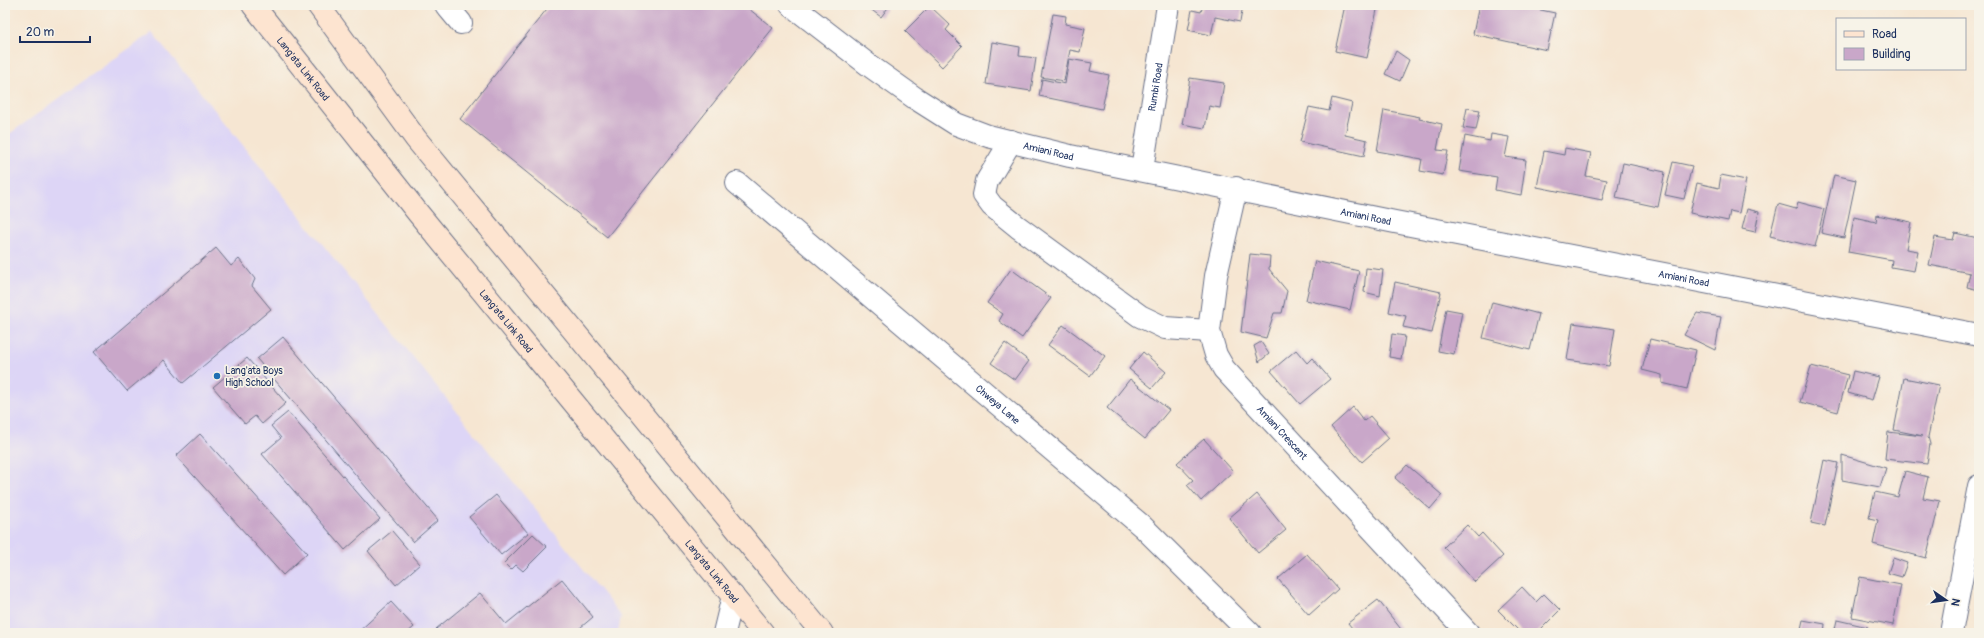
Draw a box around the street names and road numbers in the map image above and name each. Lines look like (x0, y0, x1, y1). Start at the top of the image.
street label: Lang'ata Link Road (274, 35, 332, 103)
street label: Rumbi Road (1146, 62, 1166, 112)
street label: Amiani Road (1022, 140, 1075, 164)
street label: Amiani Road (1339, 206, 1392, 228)
street label: Amiani Road (1657, 268, 1710, 290)
street label: Lang'ata Link Road (476, 287, 535, 355)
street label: Chweya Lane (973, 383, 1022, 427)
street label: Amiani Crescent (1254, 403, 1310, 463)
street label: Lang'ata Link Road (682, 538, 741, 606)

